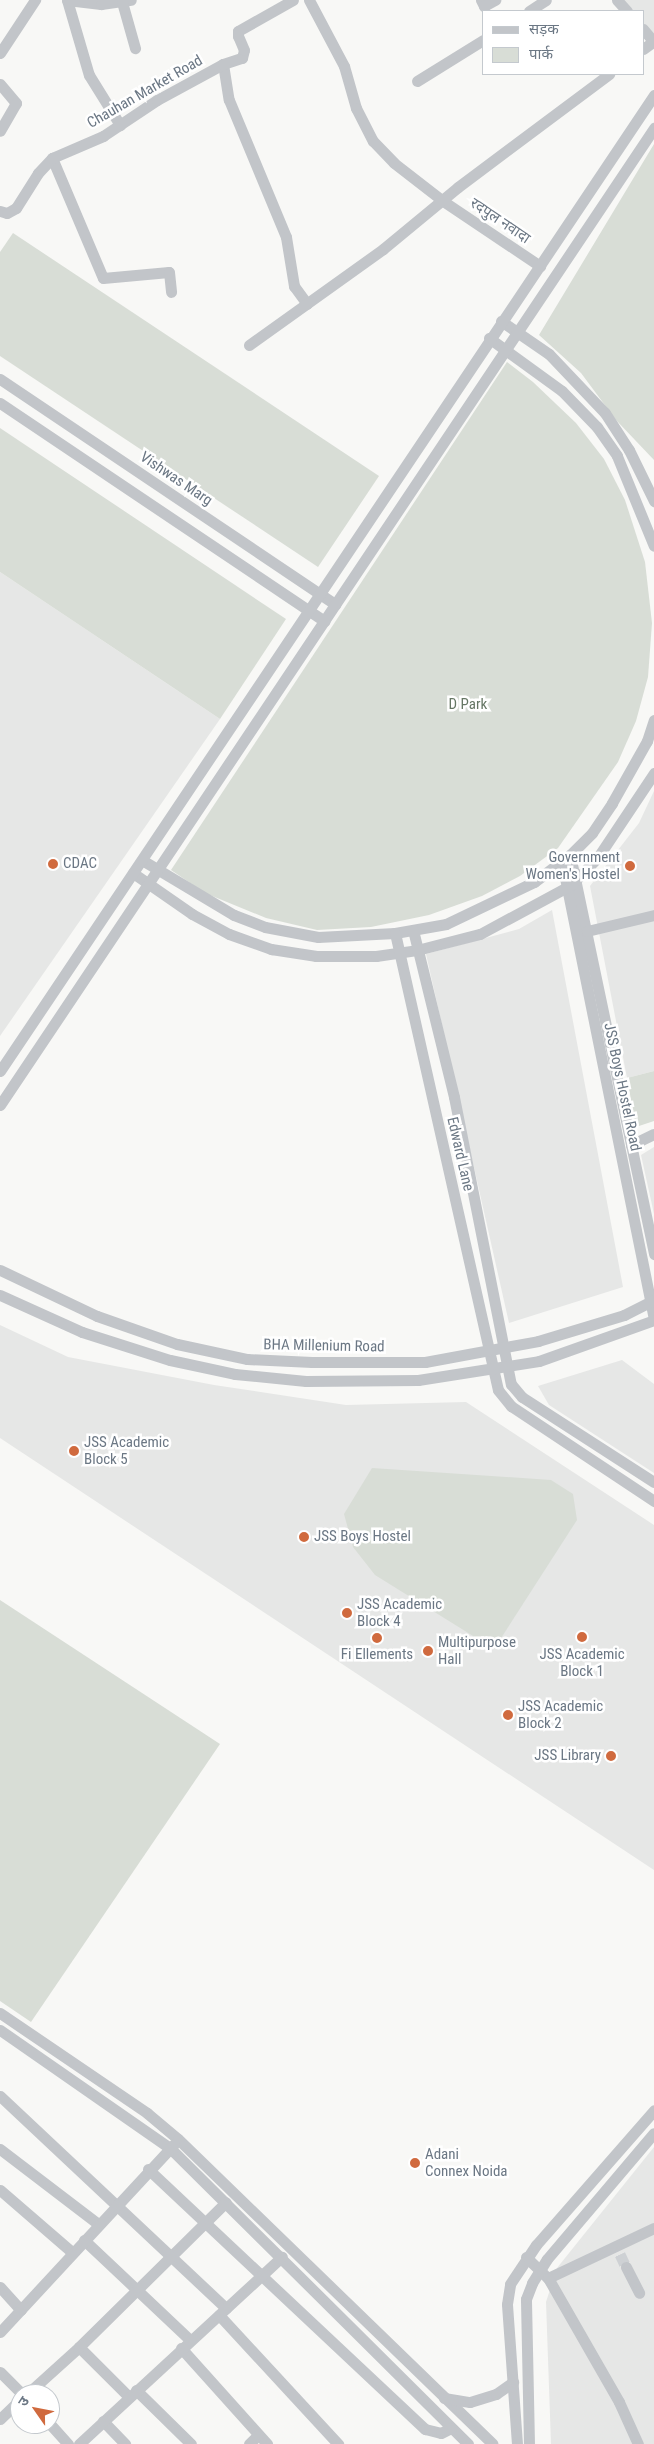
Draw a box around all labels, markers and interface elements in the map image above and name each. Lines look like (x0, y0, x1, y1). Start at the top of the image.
legend (482, 10, 644, 75)
text: सड़क (529, 20, 559, 38)
text: पार्क (529, 45, 553, 63)
street label: Chauhan Market Road (84, 52, 206, 132)
street label: रदपुल नवादा (467, 194, 533, 248)
street label: Vishwas Marg (136, 448, 216, 510)
park label: D Park (449, 696, 487, 714)
place label: Government Women's Hostel (526, 848, 620, 883)
place label: CDAC (63, 855, 97, 873)
marker: CDAC (47, 858, 59, 870)
marker: Government Women's Hostel (624, 860, 636, 872)
street label: JSS Boys Hostel Road (600, 1021, 644, 1153)
street label: Edward Lane (443, 1115, 477, 1193)
street label: BHA Millenium Road (263, 1336, 385, 1356)
place label: JSS Academic Block 5 (84, 1433, 169, 1468)
marker: JSS Academic Block 5 (68, 1445, 80, 1457)
place label: JSS Boys Hostel (314, 1528, 411, 1546)
marker: JSS Boys Hostel (298, 1531, 310, 1543)
place label: JSS Academic Block 4 (357, 1595, 442, 1630)
marker: JSS Academic Block 4 (341, 1607, 353, 1619)
marker: JSS Academic Block 1 (576, 1631, 588, 1643)
marker: Fi Ellements (371, 1632, 383, 1644)
place label: Multipurpose Hall (438, 1633, 516, 1668)
marker: Multipurpose Hall (422, 1645, 434, 1657)
place label: JSS Academic Block 1 (539, 1645, 625, 1680)
place label: Fi Ellements (341, 1646, 413, 1664)
place label: JSS Academic Block 2 (518, 1697, 603, 1732)
marker: JSS Academic Block 2 (502, 1709, 514, 1721)
place label: JSS Library (534, 1747, 601, 1765)
marker: JSS Library (605, 1750, 617, 1762)
place label: Adani Connex Noida (425, 2145, 508, 2180)
marker: Adani Connex Noida (409, 2157, 421, 2169)
north arrow (10, 2384, 60, 2434)
text: उ (14, 2394, 32, 2409)

